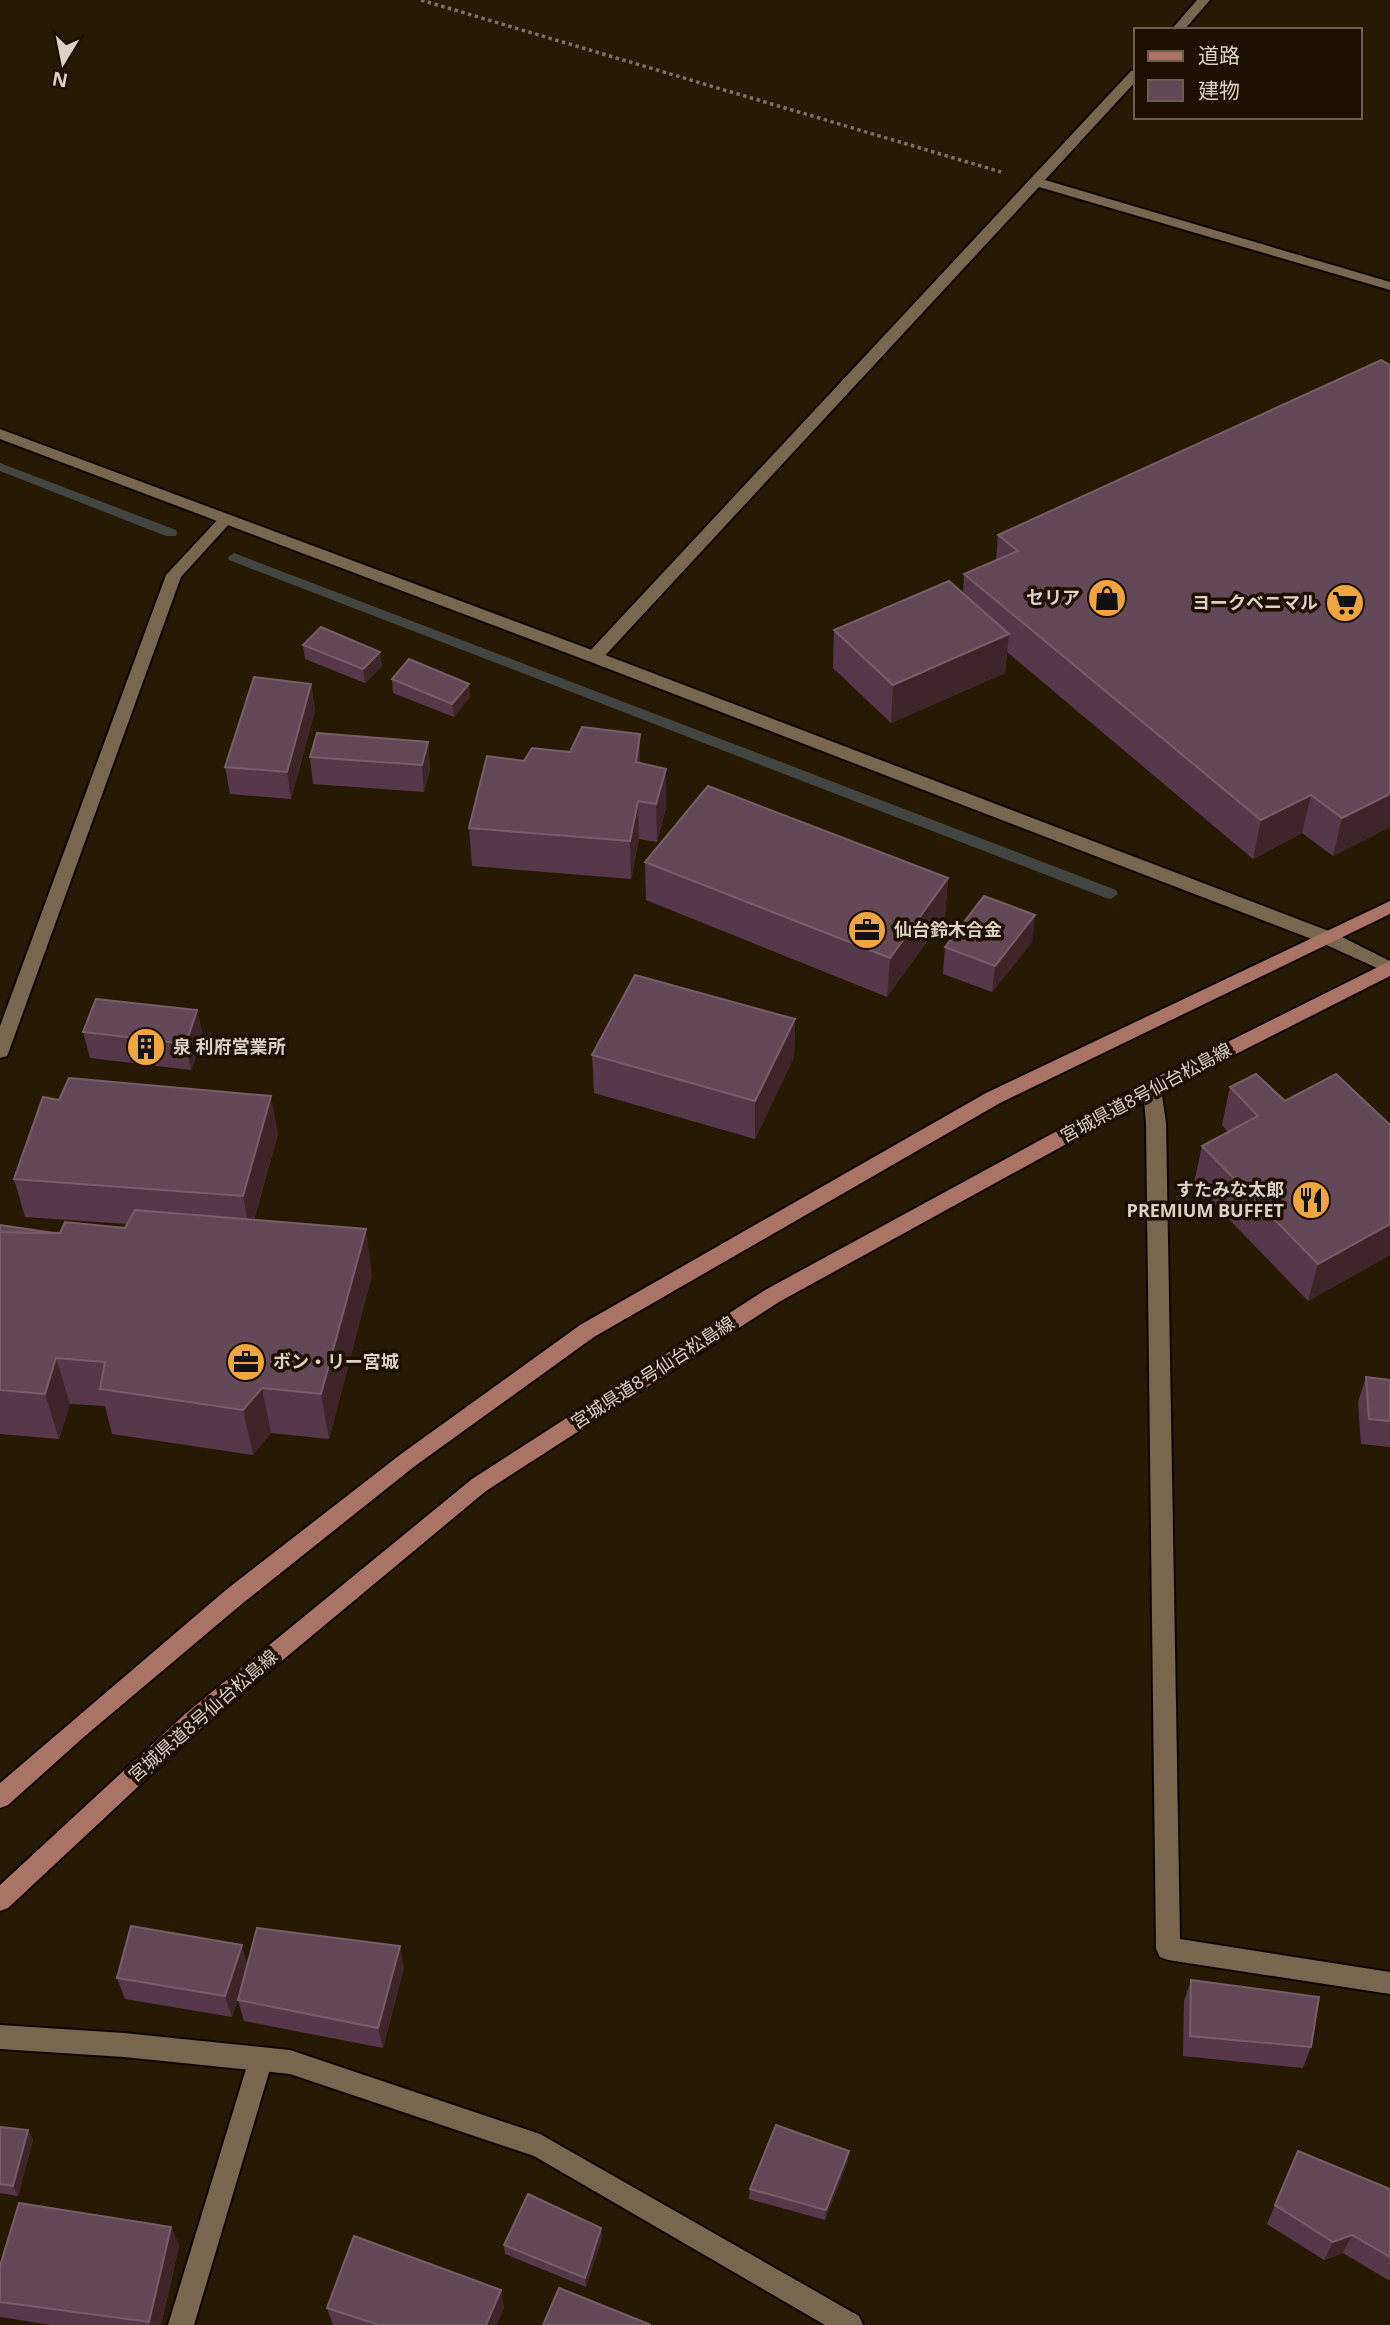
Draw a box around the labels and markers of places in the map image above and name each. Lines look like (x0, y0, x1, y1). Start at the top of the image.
shop icon: セリア (1086, 577, 1128, 619)
supermarket icon: ヨークベニマル (1324, 582, 1366, 624)
place label: セリア (1026, 585, 1080, 609)
place label: ヨークベニマル (1192, 590, 1318, 614)
office icon: 仙台鈴木合金 (846, 909, 888, 951)
place label: 仙台鈴木合金 (894, 917, 1002, 941)
building icon: 泉 利府営業所 (125, 1026, 167, 1068)
place label: 泉 利府営業所 (173, 1034, 286, 1058)
place label: すたみな太郎 PREMIUM BUFFET (1127, 1177, 1285, 1222)
restaurant icon: すたみな太郎 PREMIUM BUFFET (1290, 1179, 1332, 1221)
office icon: ボン・リー宮城 (225, 1341, 267, 1383)
place label: ボン・リー宮城 (273, 1349, 399, 1373)

